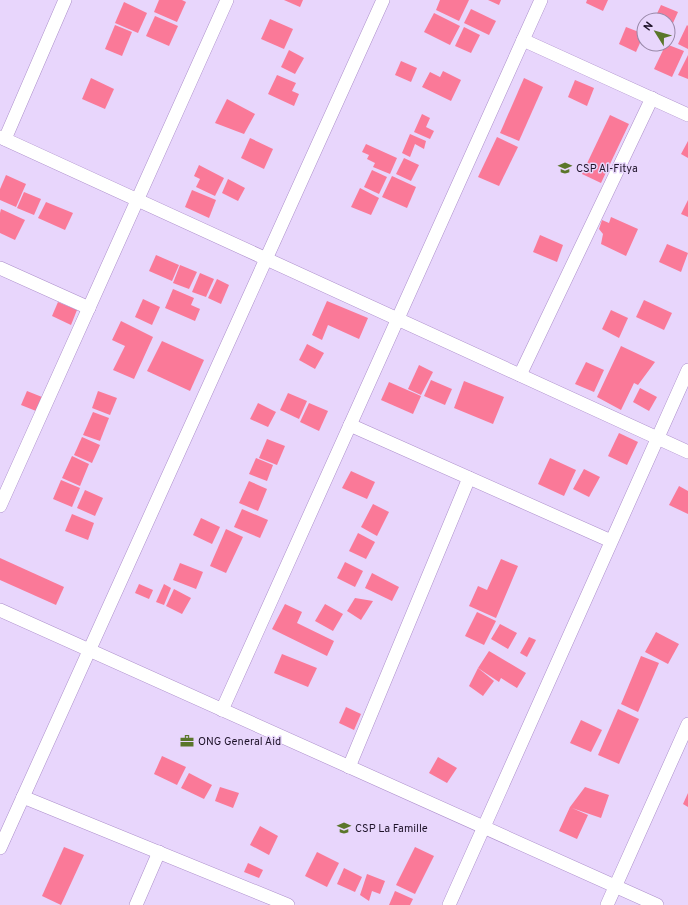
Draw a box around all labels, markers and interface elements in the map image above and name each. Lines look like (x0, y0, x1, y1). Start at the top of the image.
north arrow (636, 12, 676, 52)
text: N (641, 19, 657, 34)
school or university icon: CSP Al-Fitya (557, 160, 573, 176)
place label: CSP Al-Fitya (576, 162, 638, 176)
office icon: ONG General Aid (179, 733, 195, 749)
place label: ONG General Aid (198, 735, 281, 749)
school or university icon: CSP La Famille (336, 820, 352, 836)
place label: CSP La Famille (355, 822, 428, 836)

